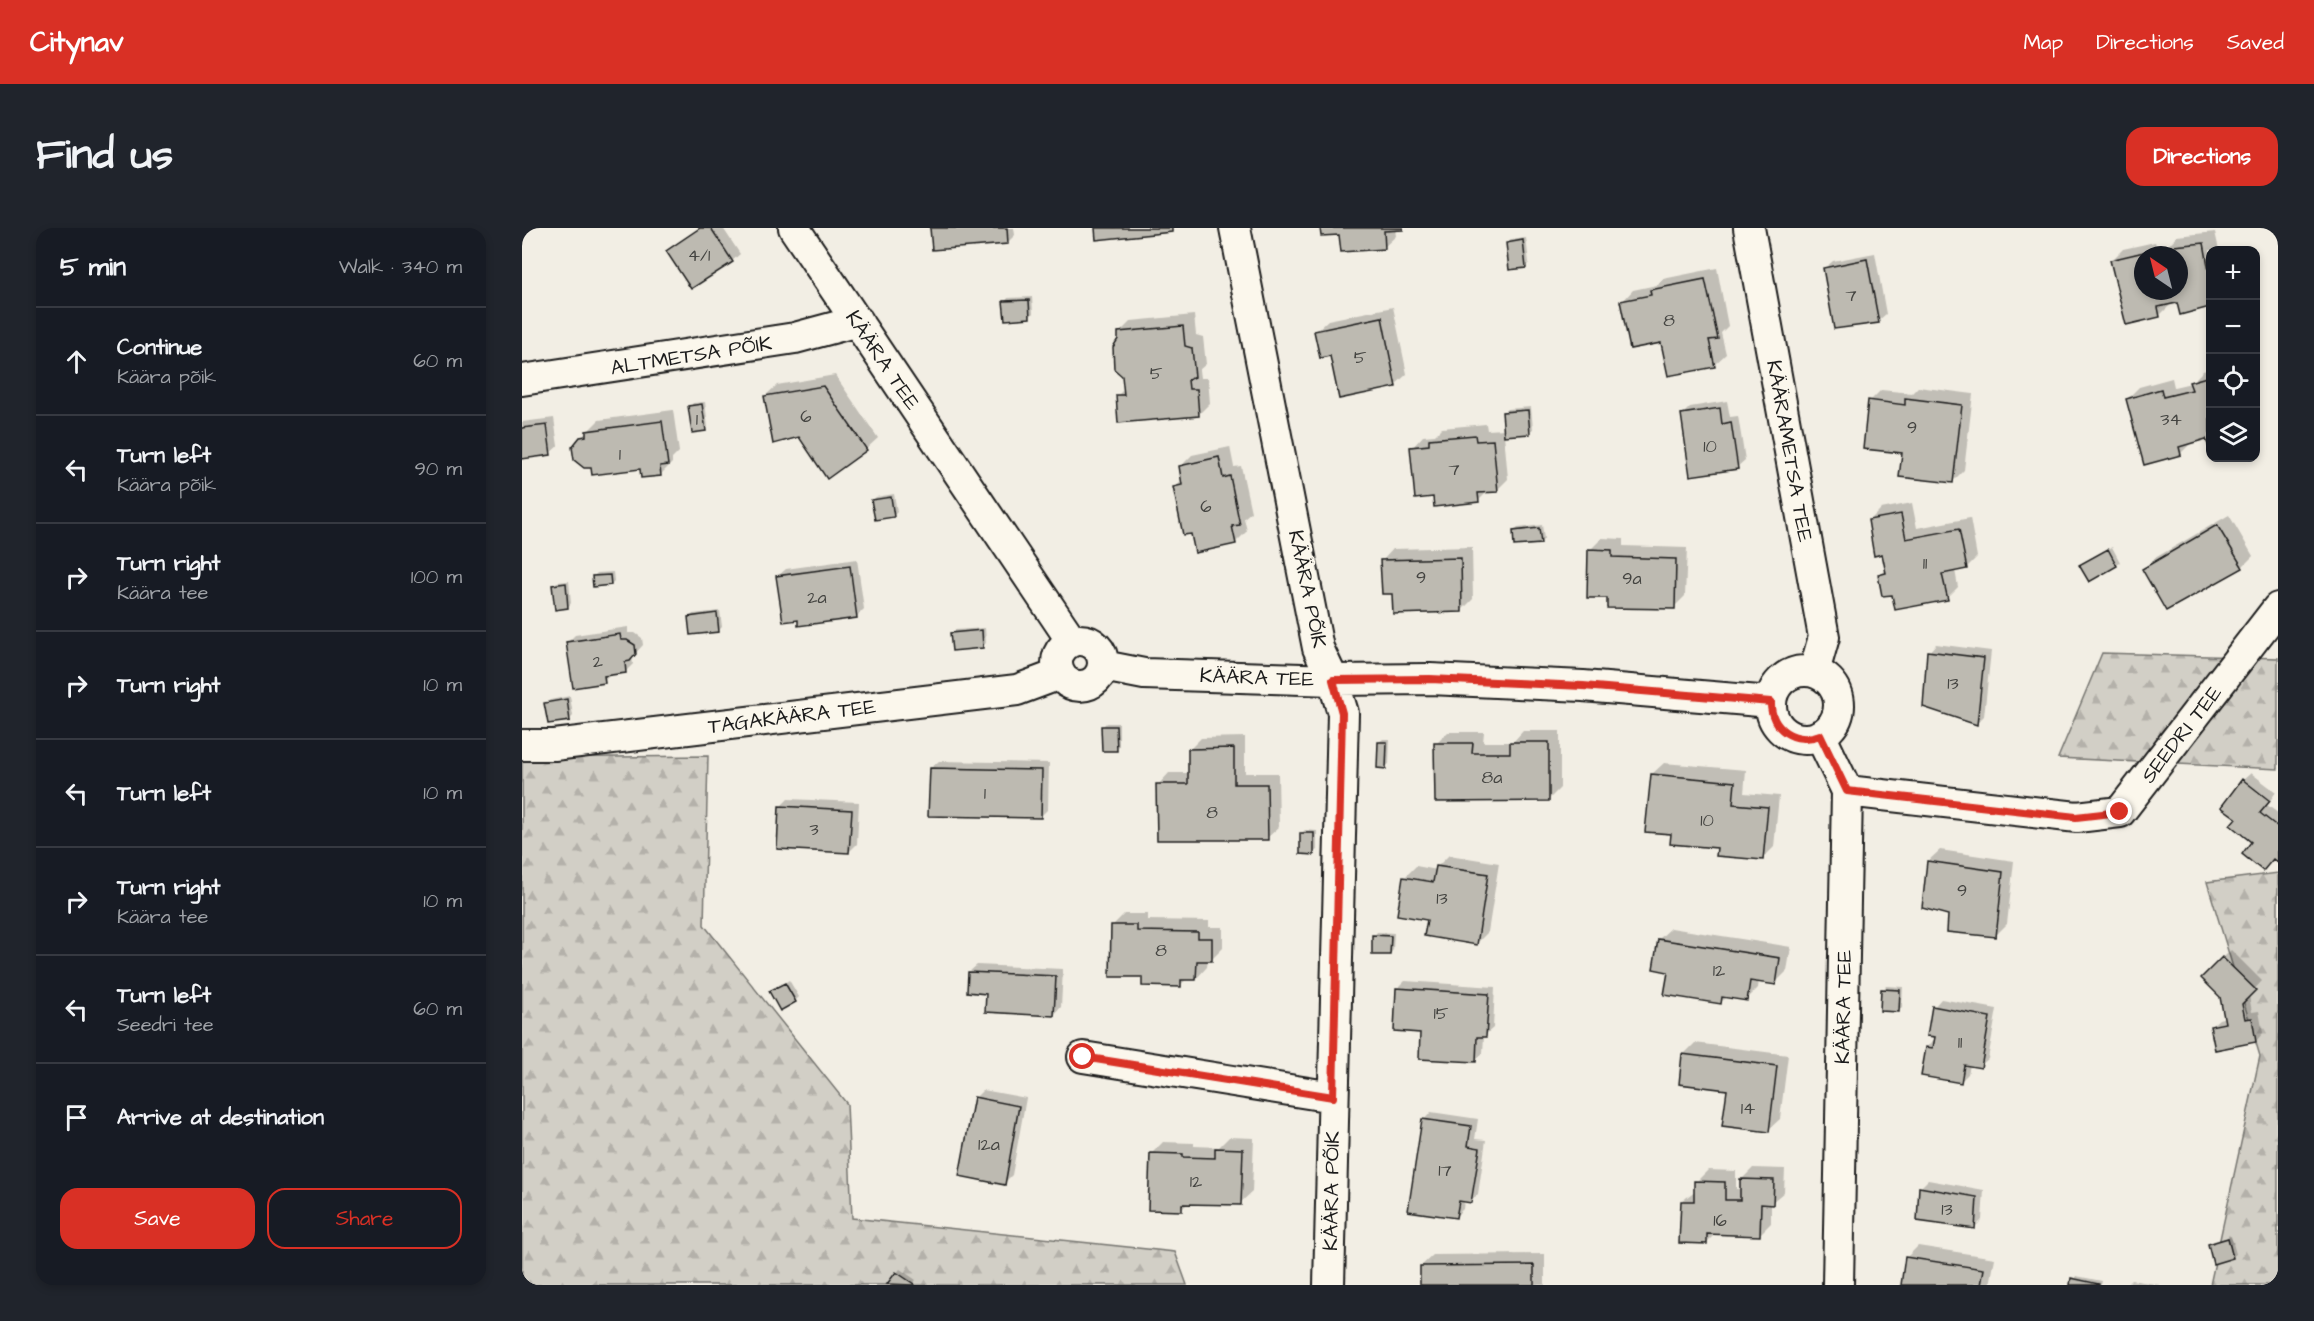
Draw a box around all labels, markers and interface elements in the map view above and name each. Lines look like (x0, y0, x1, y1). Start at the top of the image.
text: Citynav (30, 23, 124, 62)
text: Map (2023, 28, 2063, 57)
text: Directions (2096, 28, 2194, 57)
text: Saved (2227, 28, 2284, 57)
text: Find us (36, 127, 173, 185)
button: Directions (2126, 127, 2278, 186)
house number: 4/1 (688, 243, 710, 268)
north arrow (2134, 246, 2188, 300)
map controls (2206, 246, 2260, 462)
button: + (2206, 246, 2260, 300)
text: 5 min (60, 249, 126, 285)
text: Walk · 340 m (339, 253, 462, 281)
house number: 7 (1845, 283, 1857, 308)
button: − (2206, 300, 2260, 354)
street label: KÄÄRA TEE (839, 305, 927, 416)
house number: 8 (1663, 308, 1675, 333)
street label: ALTMETSA PÕIK (608, 328, 774, 383)
text: Continue (117, 332, 202, 363)
icon: ahead (60, 345, 93, 378)
house number: 5 (1354, 345, 1367, 370)
text: 60 m (413, 347, 462, 375)
button: locate (2206, 354, 2260, 408)
street label: KÄÄRAMETSA TEE (1759, 358, 1820, 545)
house number: 5 (1150, 361, 1163, 386)
text: Käära põik (117, 363, 216, 391)
house number: 6 (800, 404, 812, 429)
house number: 1 (696, 407, 698, 432)
house number: 34 (2160, 407, 2182, 432)
button: layers (2206, 408, 2260, 462)
house number: 9 (1907, 415, 1917, 440)
house number: 10 (1703, 434, 1717, 459)
text: Turn left (117, 440, 211, 471)
house number: 1 (619, 442, 621, 467)
icon: left (60, 453, 93, 486)
text: 90 m (414, 455, 462, 483)
house number: 7 (1448, 457, 1460, 482)
text: Käära põik (117, 471, 216, 499)
house number: 6 (1200, 494, 1212, 519)
street label: KÄÄRA PÕIK (1281, 527, 1334, 651)
text: Turn right (117, 548, 220, 579)
house number: 11 (1923, 551, 1927, 576)
icon: right (60, 561, 93, 594)
text: 100 m (411, 563, 462, 591)
house number: 9 (1416, 565, 1426, 590)
house number: 9a (1622, 566, 1642, 591)
text: Käära tee (117, 579, 208, 607)
house number: 2a (807, 585, 827, 610)
house number: 2 (593, 649, 604, 674)
street label: KÄÄRA TEE (1199, 661, 1315, 694)
icon: right (60, 669, 93, 702)
text: Turn right (117, 670, 220, 701)
text: 10 m (423, 671, 462, 699)
house number: 13 (1947, 671, 1959, 696)
street label: SEEDRI TEE (2134, 679, 2229, 789)
street label: TAGAKÄÄRA TEE (706, 692, 878, 741)
house number: 8a (1482, 765, 1502, 790)
icon: left (60, 777, 93, 810)
text: Turn left (117, 778, 211, 809)
text: 10 m (423, 779, 462, 807)
house number: 1 (984, 781, 986, 806)
route end (2106, 798, 2132, 824)
house number: 8 (1206, 800, 1218, 825)
house number: 10 (1700, 808, 1714, 833)
house number: 3 (809, 817, 819, 842)
text: Turn right (117, 872, 220, 903)
house number: 9 (1957, 878, 1967, 903)
icon: right (60, 885, 93, 918)
house number: 13 (1436, 886, 1448, 911)
text: 10 m (423, 887, 462, 915)
text: Käära tee (117, 903, 208, 931)
house number: 8 (1155, 938, 1167, 963)
street label: KÄÄRA TEE (1828, 949, 1859, 1064)
house number: 12 (1713, 958, 1726, 983)
text: Turn left (117, 980, 211, 1011)
icon: left (60, 993, 93, 1026)
text: 60 m (413, 995, 462, 1023)
house number: 15 (1433, 1001, 1449, 1026)
text: Seedri tee (117, 1011, 214, 1039)
house number: 11 (1958, 1030, 1962, 1055)
route start (1069, 1043, 1095, 1069)
house number: 14 (1741, 1096, 1755, 1121)
icon: arrive (60, 1101, 93, 1134)
text: Arrive at destination (117, 1102, 324, 1133)
street label: KÄÄRA PÕIK (1316, 1131, 1347, 1251)
house number: 12a (978, 1132, 1000, 1157)
house number: 17 (1438, 1158, 1452, 1183)
house number: 12 (1190, 1169, 1203, 1194)
button: Save (60, 1188, 255, 1249)
button: Share (267, 1188, 462, 1249)
house number: 13 (1941, 1197, 1953, 1222)
house number: 16 (1713, 1208, 1727, 1233)

